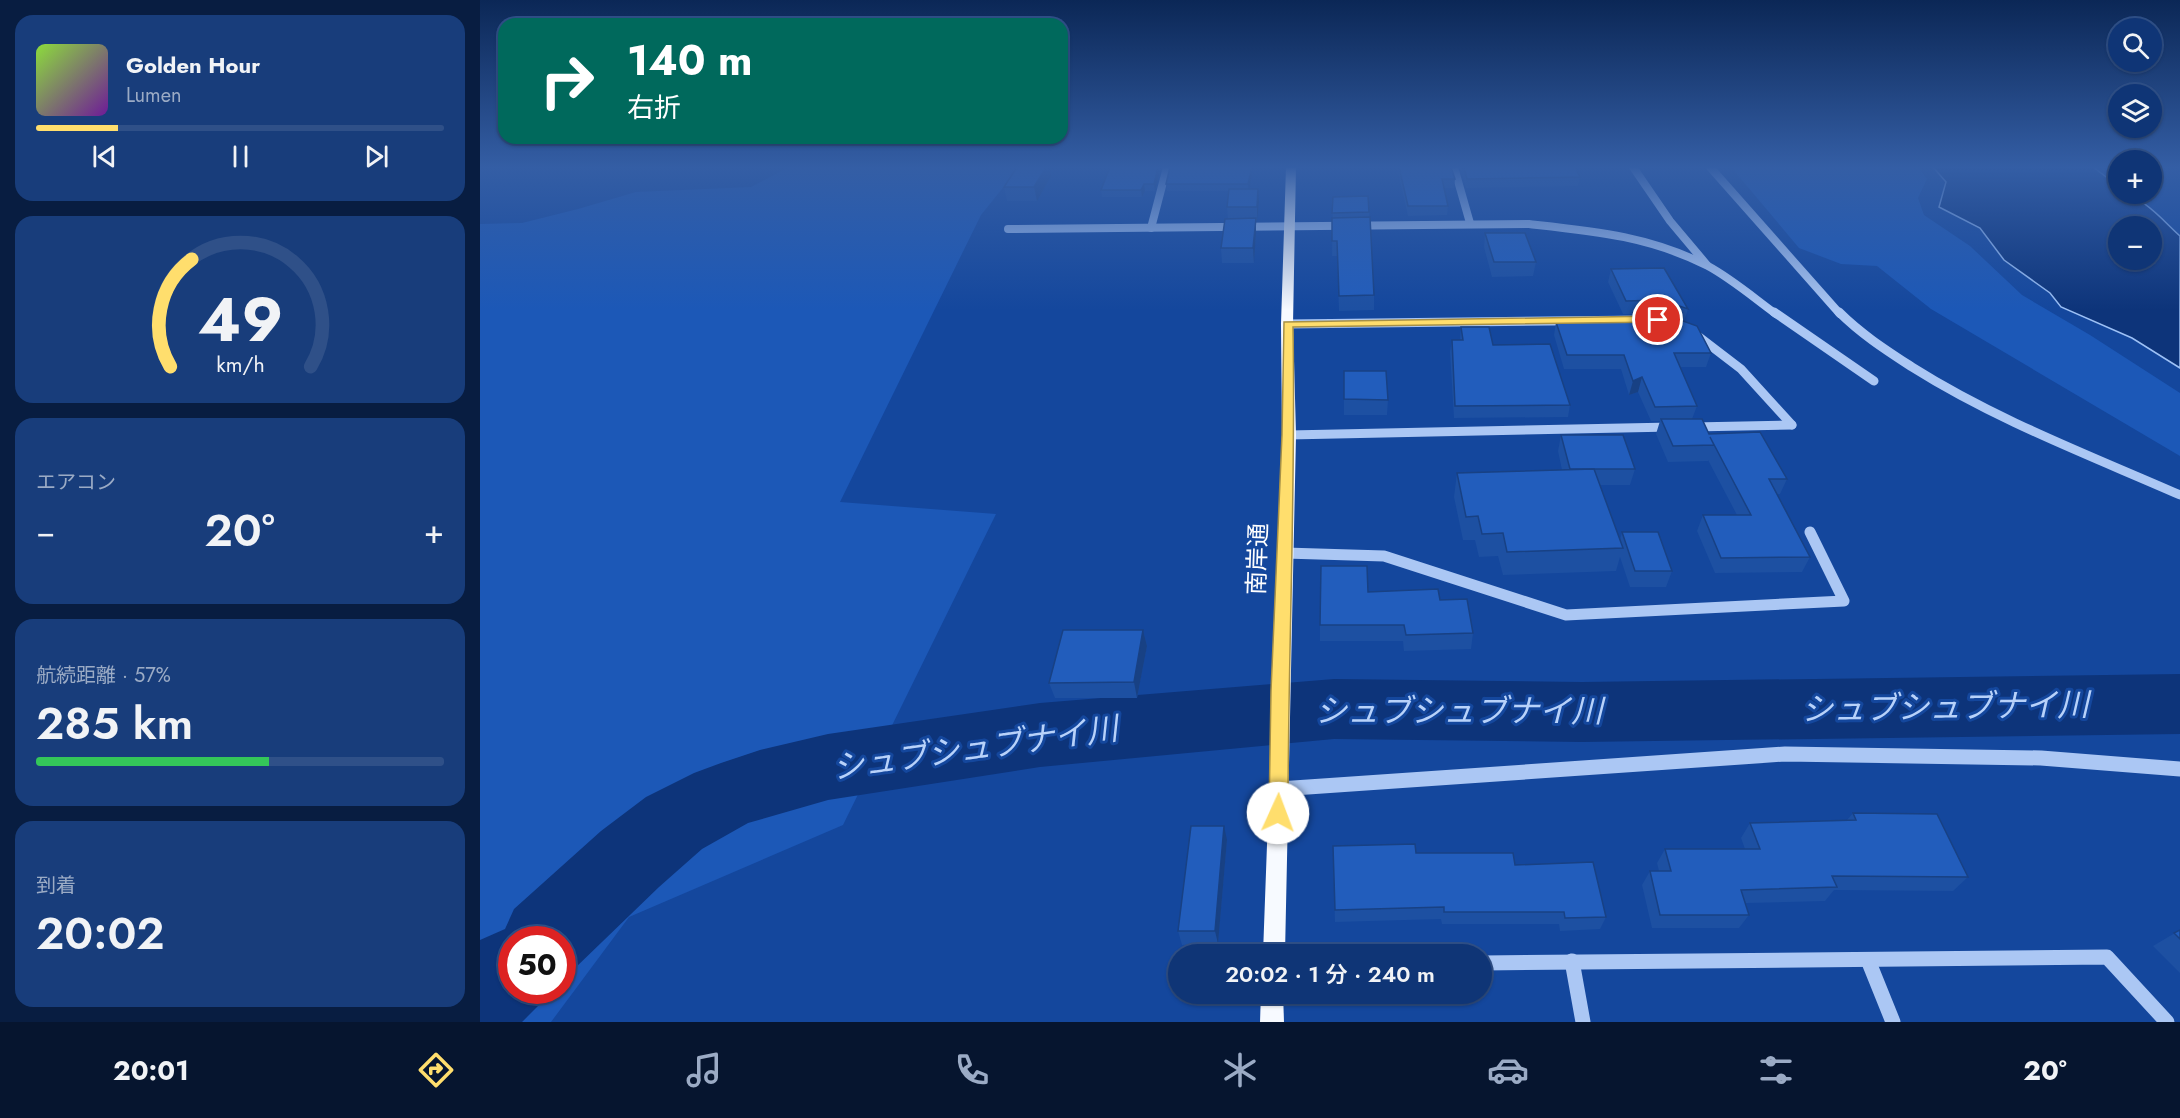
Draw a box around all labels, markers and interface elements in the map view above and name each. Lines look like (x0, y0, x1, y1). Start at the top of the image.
map controls (2108, 18, 2162, 270)
button: search (2108, 18, 2162, 72)
text: 140 m (627, 30, 753, 91)
icon: right (528, 42, 606, 120)
text: Golden Hour (126, 49, 260, 81)
text: Lumen (126, 81, 182, 110)
button: layers (2108, 84, 2162, 138)
text: 右折 (627, 88, 681, 127)
icon: previous (88, 140, 121, 173)
icon: pause (224, 140, 257, 173)
icon: next (360, 140, 393, 173)
button: + (2108, 150, 2162, 204)
button: − (2108, 216, 2162, 270)
text: 49 (197, 274, 283, 364)
pin (1632, 294, 1683, 345)
icon: arrive (1641, 303, 1674, 336)
text: km/h (216, 349, 264, 380)
text: エアコン (36, 468, 116, 497)
text: 20° (204, 498, 275, 563)
text: − (36, 508, 55, 555)
text: + (424, 508, 444, 555)
street label: 南岸通 (1238, 522, 1276, 596)
text: 航続距離 · 57% (36, 661, 171, 690)
water label: シュブシュブナイ川 (1801, 681, 2092, 733)
water label: シュブシュブナイ川 (1315, 688, 1606, 734)
text: 285 km (36, 691, 193, 756)
water label: シュブシュブナイ川 (829, 705, 1124, 791)
position arrow (1246, 781, 1310, 845)
text: 到着 (36, 871, 76, 900)
text: 20:02 (36, 901, 165, 966)
speed limit sign: 50 (498, 926, 576, 1004)
text: 20:02 · 1 分 · 240 m (1225, 958, 1435, 990)
icon: directions (415, 1049, 457, 1091)
icon: music (683, 1049, 725, 1091)
icon: phone (951, 1049, 993, 1091)
icon: climate (1219, 1049, 1261, 1091)
icon: car (1487, 1049, 1529, 1091)
icon: filters (1755, 1049, 1797, 1091)
text: 20:01 (113, 1051, 189, 1090)
text: 20° (2023, 1051, 2067, 1090)

